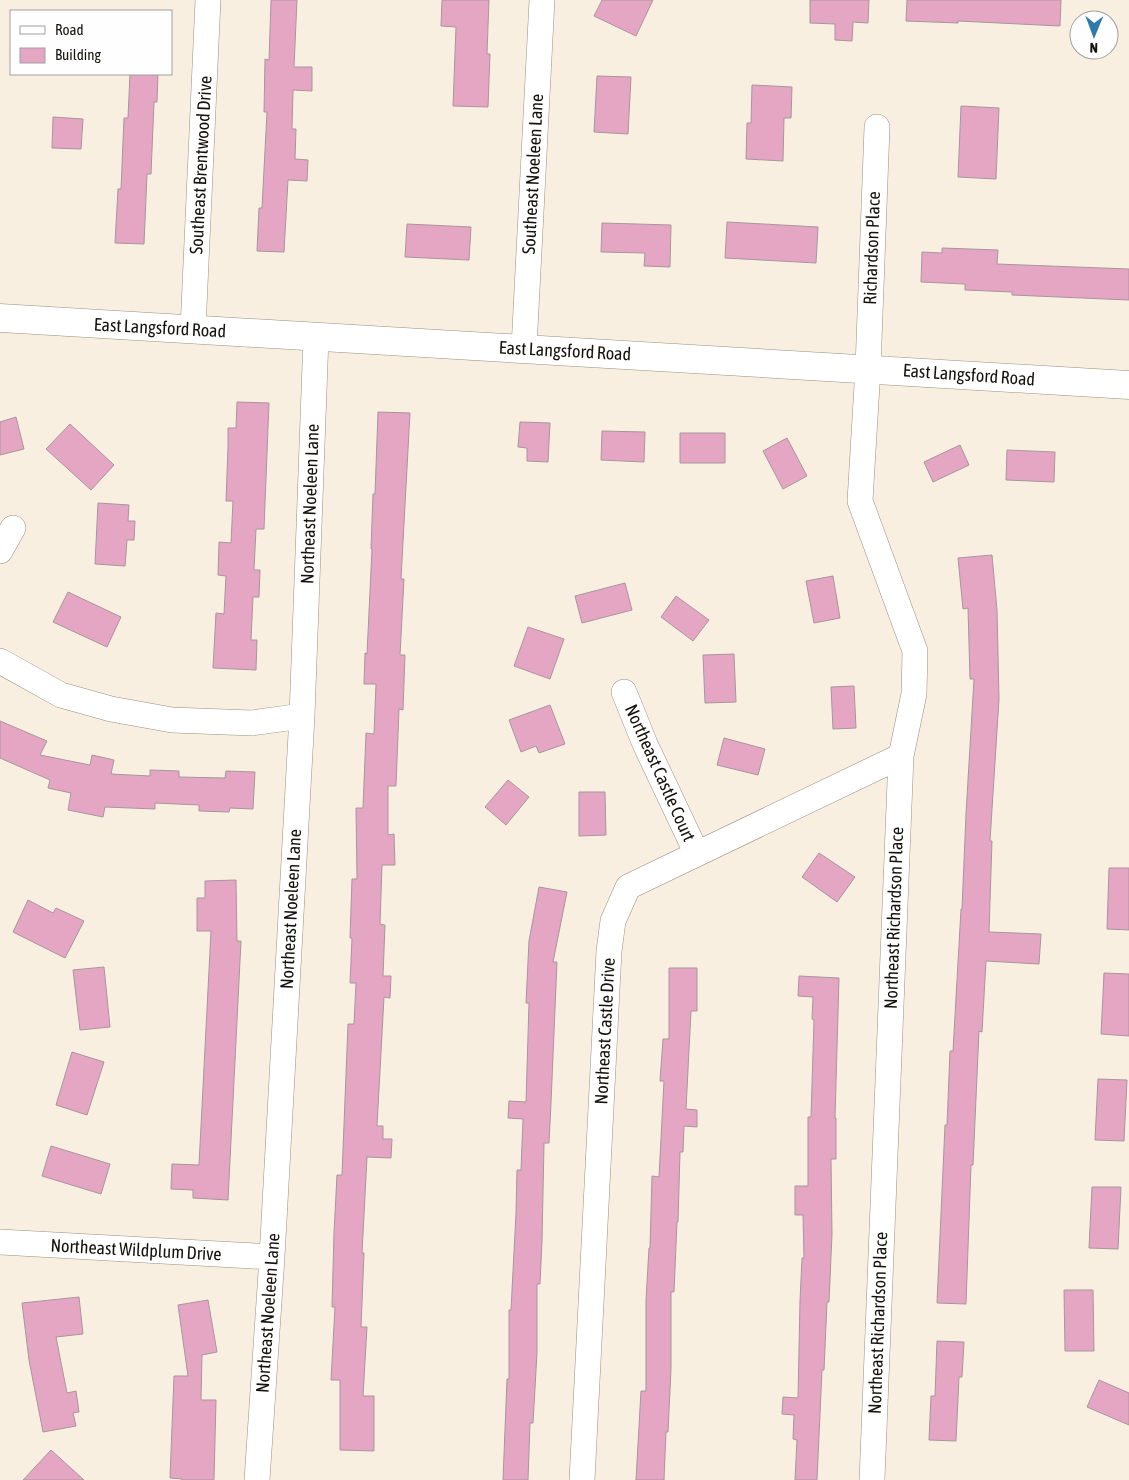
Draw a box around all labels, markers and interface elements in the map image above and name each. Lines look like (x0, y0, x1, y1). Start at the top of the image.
legend (10, 10, 172, 75)
north arrow (1069, 10, 1119, 60)
text: Road (55, 21, 84, 38)
text: N (1090, 40, 1098, 56)
text: Building (55, 46, 101, 63)
street label: Southeast Brentwood Drive (185, 75, 216, 255)
street label: Southeast Noeleen Lane (518, 93, 547, 255)
street label: Richardson Place (859, 191, 884, 305)
street label: East Langsford Road (93, 314, 227, 341)
street label: East Langsford Road (498, 337, 632, 364)
street label: East Langsford Road (902, 359, 1036, 390)
street label: Northeast Noeleen Lane (296, 424, 323, 584)
street label: Northeast Castle Court (621, 701, 700, 844)
street label: Northeast Richardson Place (880, 827, 907, 1009)
street label: Northeast Noeleen Lane (276, 828, 305, 990)
street label: Northeast Castle Drive (590, 957, 619, 1105)
street label: Northeast Noeleen Lane (251, 1232, 284, 1394)
street label: Northeast Richardson Place (864, 1232, 891, 1414)
street label: Northeast Wildplum Drive (50, 1235, 222, 1264)

